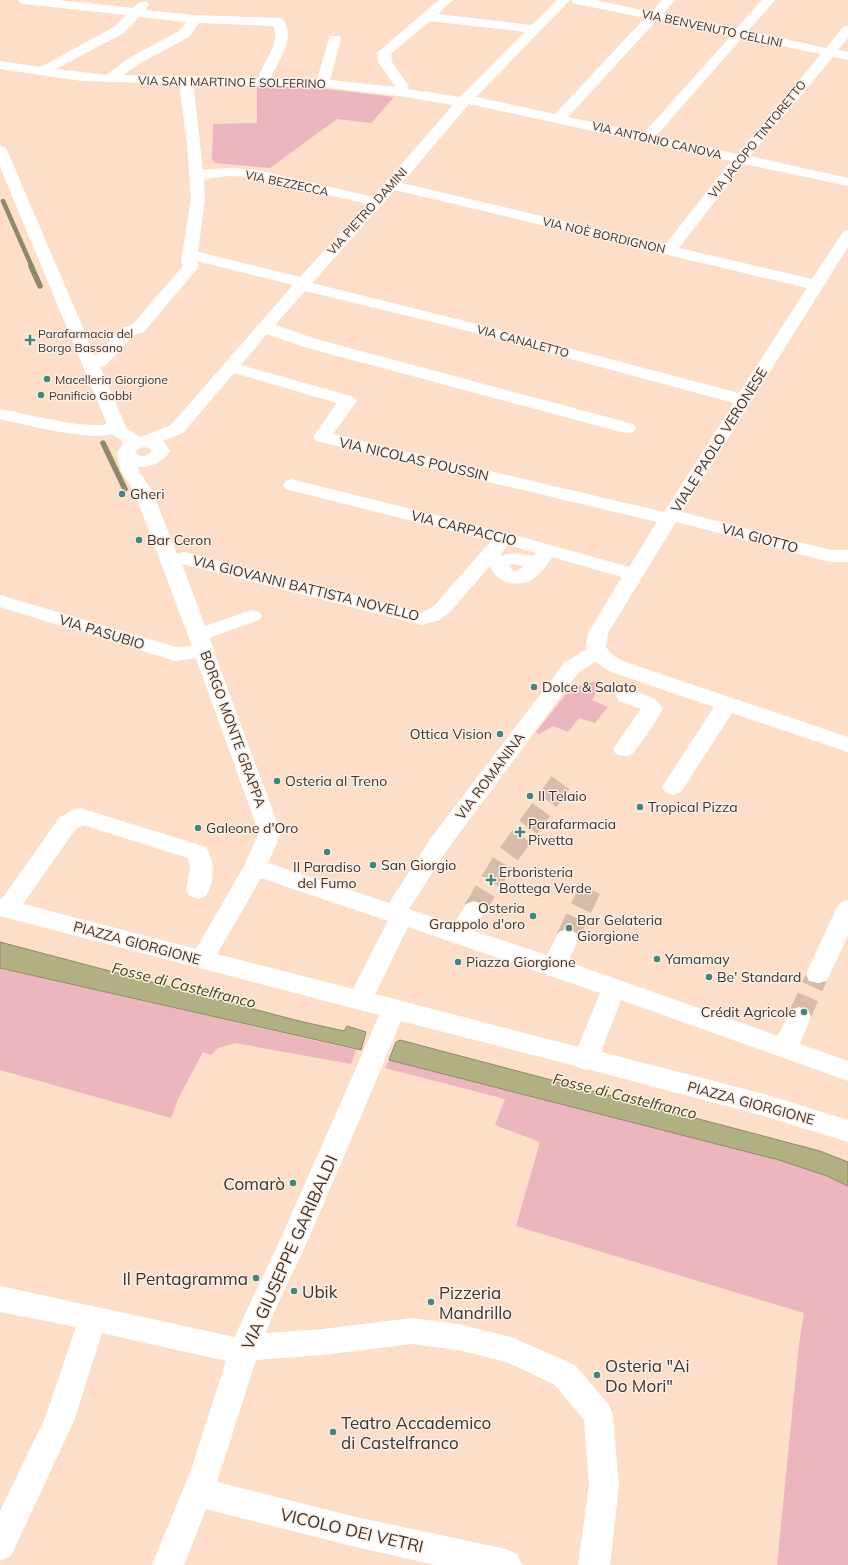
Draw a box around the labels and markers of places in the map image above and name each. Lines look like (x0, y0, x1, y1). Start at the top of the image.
place label: Parafarmacia del Borgo Bassano (38, 326, 133, 355)
marker: Parafarmacia del Borgo Bassano (25, 335, 35, 345)
place label: Macelleria Giorgione (55, 372, 168, 387)
marker: Macelleria Giorgione (42, 374, 52, 384)
place label: Panificio Gobbi (49, 388, 132, 403)
marker: Panificio Gobbi (36, 390, 46, 400)
place label: Gheri (130, 485, 164, 503)
marker: Gheri (117, 489, 127, 499)
place label: Bar Ceron (147, 531, 212, 549)
marker: Bar Ceron (134, 535, 144, 545)
place label: Dolce & Salato (542, 678, 637, 696)
marker: Dolce & Salato (529, 682, 539, 692)
place label: Ottica Vision (410, 725, 492, 743)
marker: Ottica Vision (495, 729, 505, 739)
place label: Osteria al Treno (285, 772, 387, 790)
marker: Osteria al Treno (272, 776, 282, 786)
place label: Il Telaio (538, 787, 587, 805)
marker: Il Telaio (525, 791, 535, 801)
place label: Tropical Pizza (648, 798, 738, 816)
marker: Tropical Pizza (635, 802, 645, 812)
place label: Parafarmacia Pivetta (528, 815, 616, 849)
place label: Galeone d'Oro (206, 819, 298, 837)
marker: Galeone d'Oro (193, 823, 203, 833)
marker: Parafarmacia Pivetta (515, 827, 525, 837)
marker: Il Paradiso del Fumo (322, 847, 332, 857)
place label: San Giorgio (381, 856, 456, 874)
place label: Il Paradiso del Fumo (293, 858, 361, 892)
marker: San Giorgio (368, 860, 378, 870)
place label: Erboristeria Bottega Verde (499, 863, 592, 897)
marker: Erboristeria Bottega Verde (486, 875, 496, 885)
place label: Osteria Grappolo d'oro (429, 899, 525, 933)
marker: Osteria Grappolo d'oro (528, 911, 538, 921)
place label: Bar Gelateria Giorgione (577, 911, 663, 945)
marker: Bar Gelateria Giorgione (564, 923, 574, 933)
place label: Yamamay (664, 950, 730, 968)
place label: Piazza Giorgione (466, 953, 576, 971)
marker: Yamamay (652, 954, 662, 964)
marker: Piazza Giorgione (453, 957, 463, 967)
place label: Be' Standard (717, 968, 801, 986)
marker: Be' Standard (704, 972, 714, 982)
place label: Crédit Agricole (701, 1003, 796, 1021)
marker: Crédit Agricole (799, 1007, 809, 1017)
place label: Comarò (223, 1173, 285, 1194)
marker: Comarò (288, 1178, 298, 1188)
place label: Il Pentagramma (122, 1268, 248, 1289)
marker: Il Pentagramma (251, 1273, 261, 1283)
place label: Ubik (302, 1281, 338, 1302)
place label: Pizzeria Mandrillo (439, 1282, 512, 1323)
marker: Ubik (289, 1286, 299, 1296)
marker: Pizzeria Mandrillo (426, 1297, 436, 1307)
place label: Osteria "Ai Do Mori" (605, 1355, 690, 1396)
marker: Osteria "Ai Do Mori" (592, 1370, 602, 1380)
place label: Teatro Accademico di Castelfranco (341, 1412, 491, 1453)
marker: Teatro Accademico di Castelfranco (328, 1427, 338, 1437)

